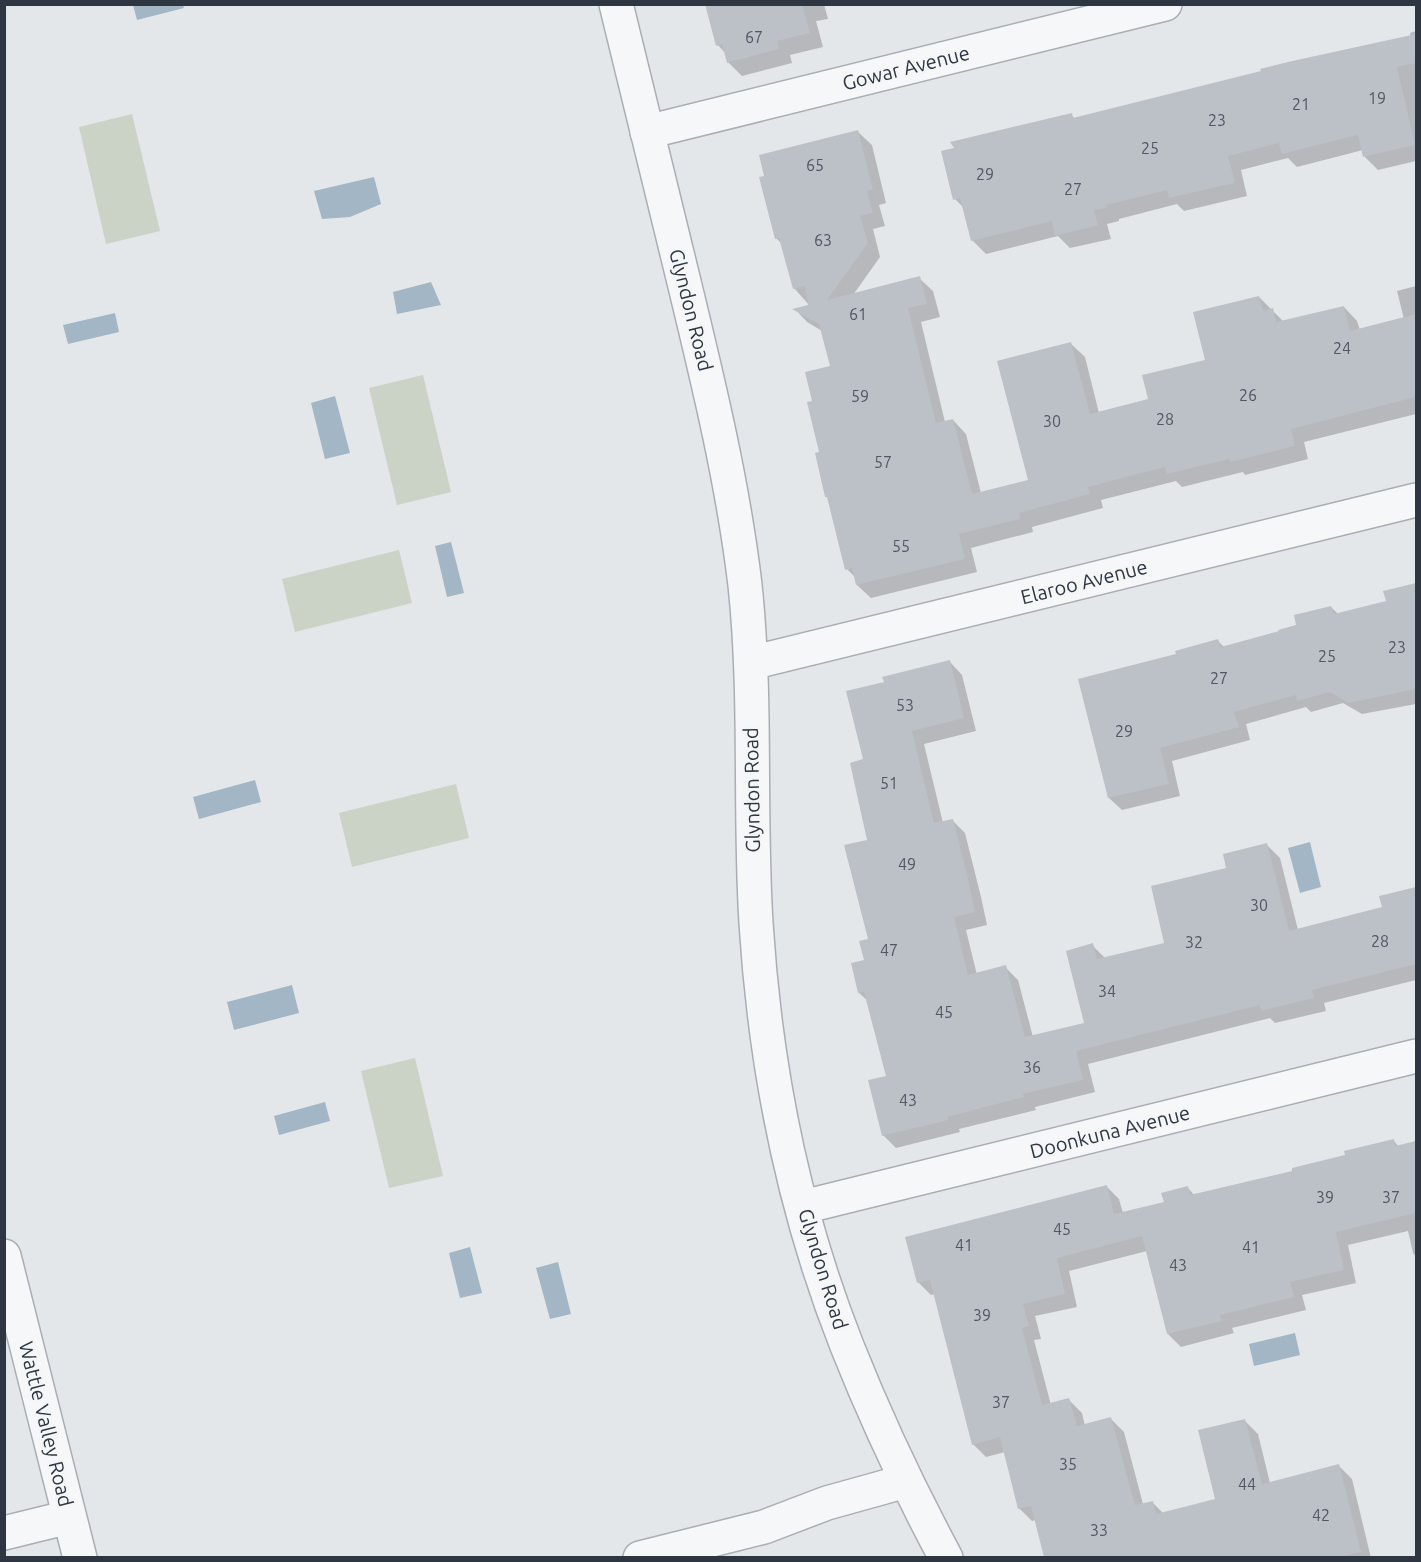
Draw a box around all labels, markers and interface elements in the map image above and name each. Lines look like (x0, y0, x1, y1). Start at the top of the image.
house number: 67 (745, 28, 763, 46)
street label: Gowar Avenue (840, 41, 972, 94)
house number: 19 (1368, 89, 1386, 107)
house number: 21 (1292, 95, 1310, 113)
house number: 23 (1208, 111, 1226, 129)
house number: 25 (1141, 139, 1159, 157)
house number: 65 (806, 156, 824, 174)
house number: 29 (976, 165, 994, 183)
house number: 27 (1064, 180, 1082, 198)
house number: 63 (814, 231, 832, 249)
street label: Glyndon Road (665, 246, 718, 373)
house number: 61 (849, 305, 867, 323)
house number: 24 (1333, 339, 1351, 357)
house number: 26 (1239, 386, 1257, 404)
house number: 59 (851, 387, 869, 405)
house number: 28 (1156, 410, 1174, 428)
house number: 30 (1043, 412, 1061, 430)
house number: 57 (874, 453, 892, 471)
house number: 55 (892, 537, 910, 555)
street label: Elaroo Avenue (1018, 555, 1150, 608)
house number: 23 (1388, 638, 1406, 656)
house number: 25 (1318, 647, 1336, 665)
house number: 27 (1210, 669, 1228, 687)
house number: 53 (896, 696, 914, 714)
house number: 29 (1115, 722, 1133, 740)
street label: Glyndon Road (739, 727, 764, 853)
house number: 51 (880, 774, 898, 792)
house number: 49 (898, 855, 916, 873)
house number: 30 (1250, 896, 1268, 914)
house number: 28 (1371, 932, 1389, 950)
house number: 32 (1185, 933, 1203, 951)
house number: 47 (880, 941, 898, 959)
house number: 34 (1098, 982, 1116, 1000)
house number: 45 (935, 1003, 953, 1021)
house number: 36 (1023, 1058, 1041, 1076)
house number: 43 (899, 1091, 917, 1109)
street label: Doonkuna Avenue (1027, 1101, 1192, 1163)
house number: 39 (1316, 1188, 1334, 1206)
house number: 37 (1382, 1188, 1400, 1206)
street label: Glyndon Road (794, 1206, 853, 1332)
house number: 45 (1053, 1220, 1071, 1238)
house number: 41 (955, 1236, 973, 1254)
house number: 41 (1242, 1238, 1260, 1256)
house number: 43 (1169, 1256, 1187, 1274)
house number: 39 (973, 1306, 991, 1324)
street label: Wattle Valley Road (15, 1339, 78, 1509)
house number: 37 (992, 1393, 1010, 1411)
house number: 35 (1059, 1455, 1077, 1473)
house number: 44 (1238, 1475, 1256, 1493)
house number: 42 (1312, 1506, 1330, 1524)
house number: 33 (1090, 1521, 1108, 1539)

